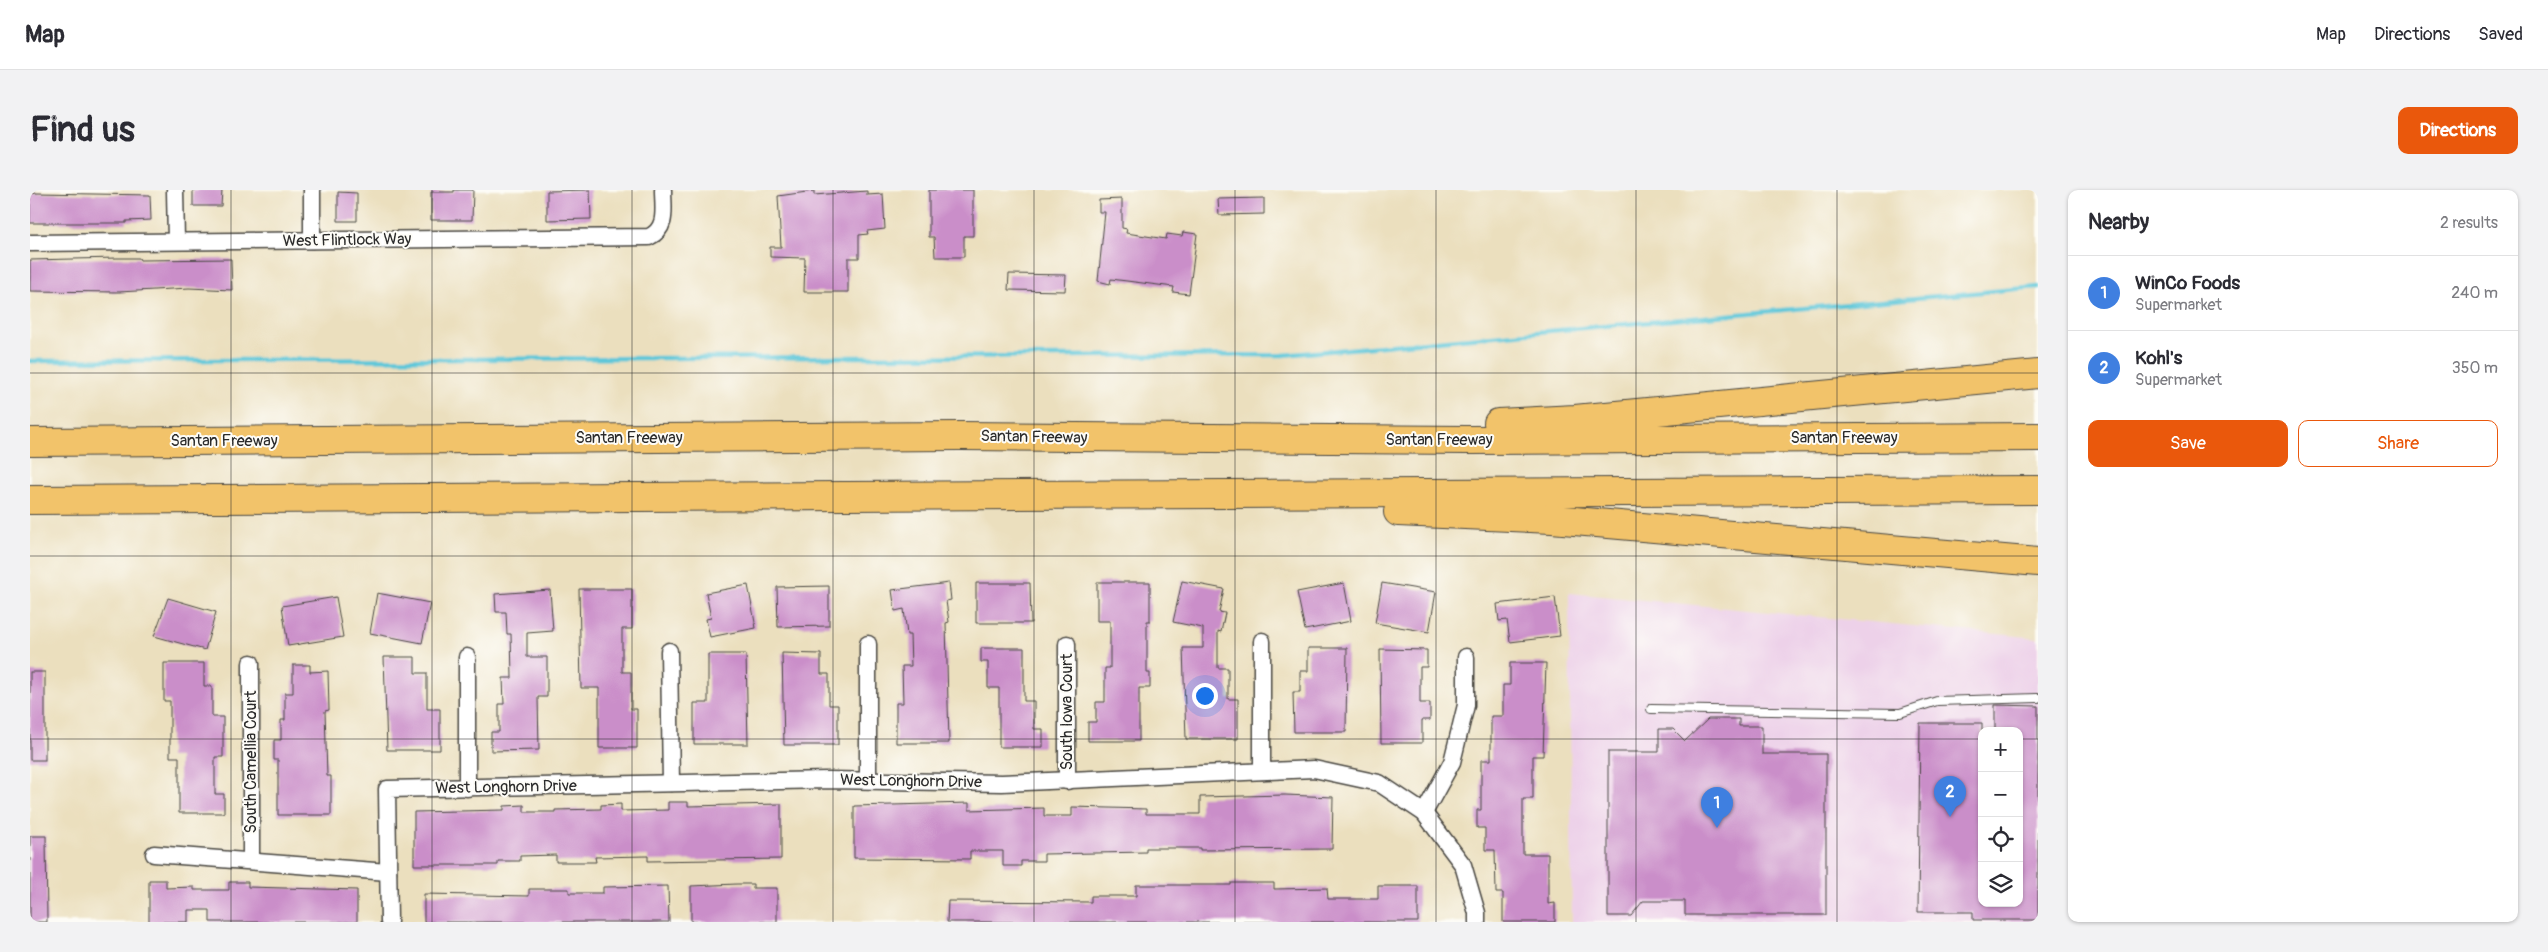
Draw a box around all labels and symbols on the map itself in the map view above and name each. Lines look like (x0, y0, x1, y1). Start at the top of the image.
street label: West Flintlock Way (282, 229, 412, 251)
street label: Santan Freeway (980, 426, 1088, 448)
street label: Santan Freeway (576, 428, 683, 448)
street label: Santan Freeway (1791, 428, 1898, 448)
street label: Santan Freeway (1386, 430, 1493, 450)
street label: Santan Freeway (171, 431, 278, 451)
street label: South Iowa Court (1057, 653, 1077, 770)
your location (1192, 683, 1218, 709)
street label: South Camellia Court (241, 690, 261, 833)
street label: West Longhorn Drive (840, 770, 982, 792)
street label: West Longhorn Drive (435, 776, 577, 798)
pin: 2 (1934, 776, 1966, 817)
pin: 1 (1701, 787, 1733, 828)

